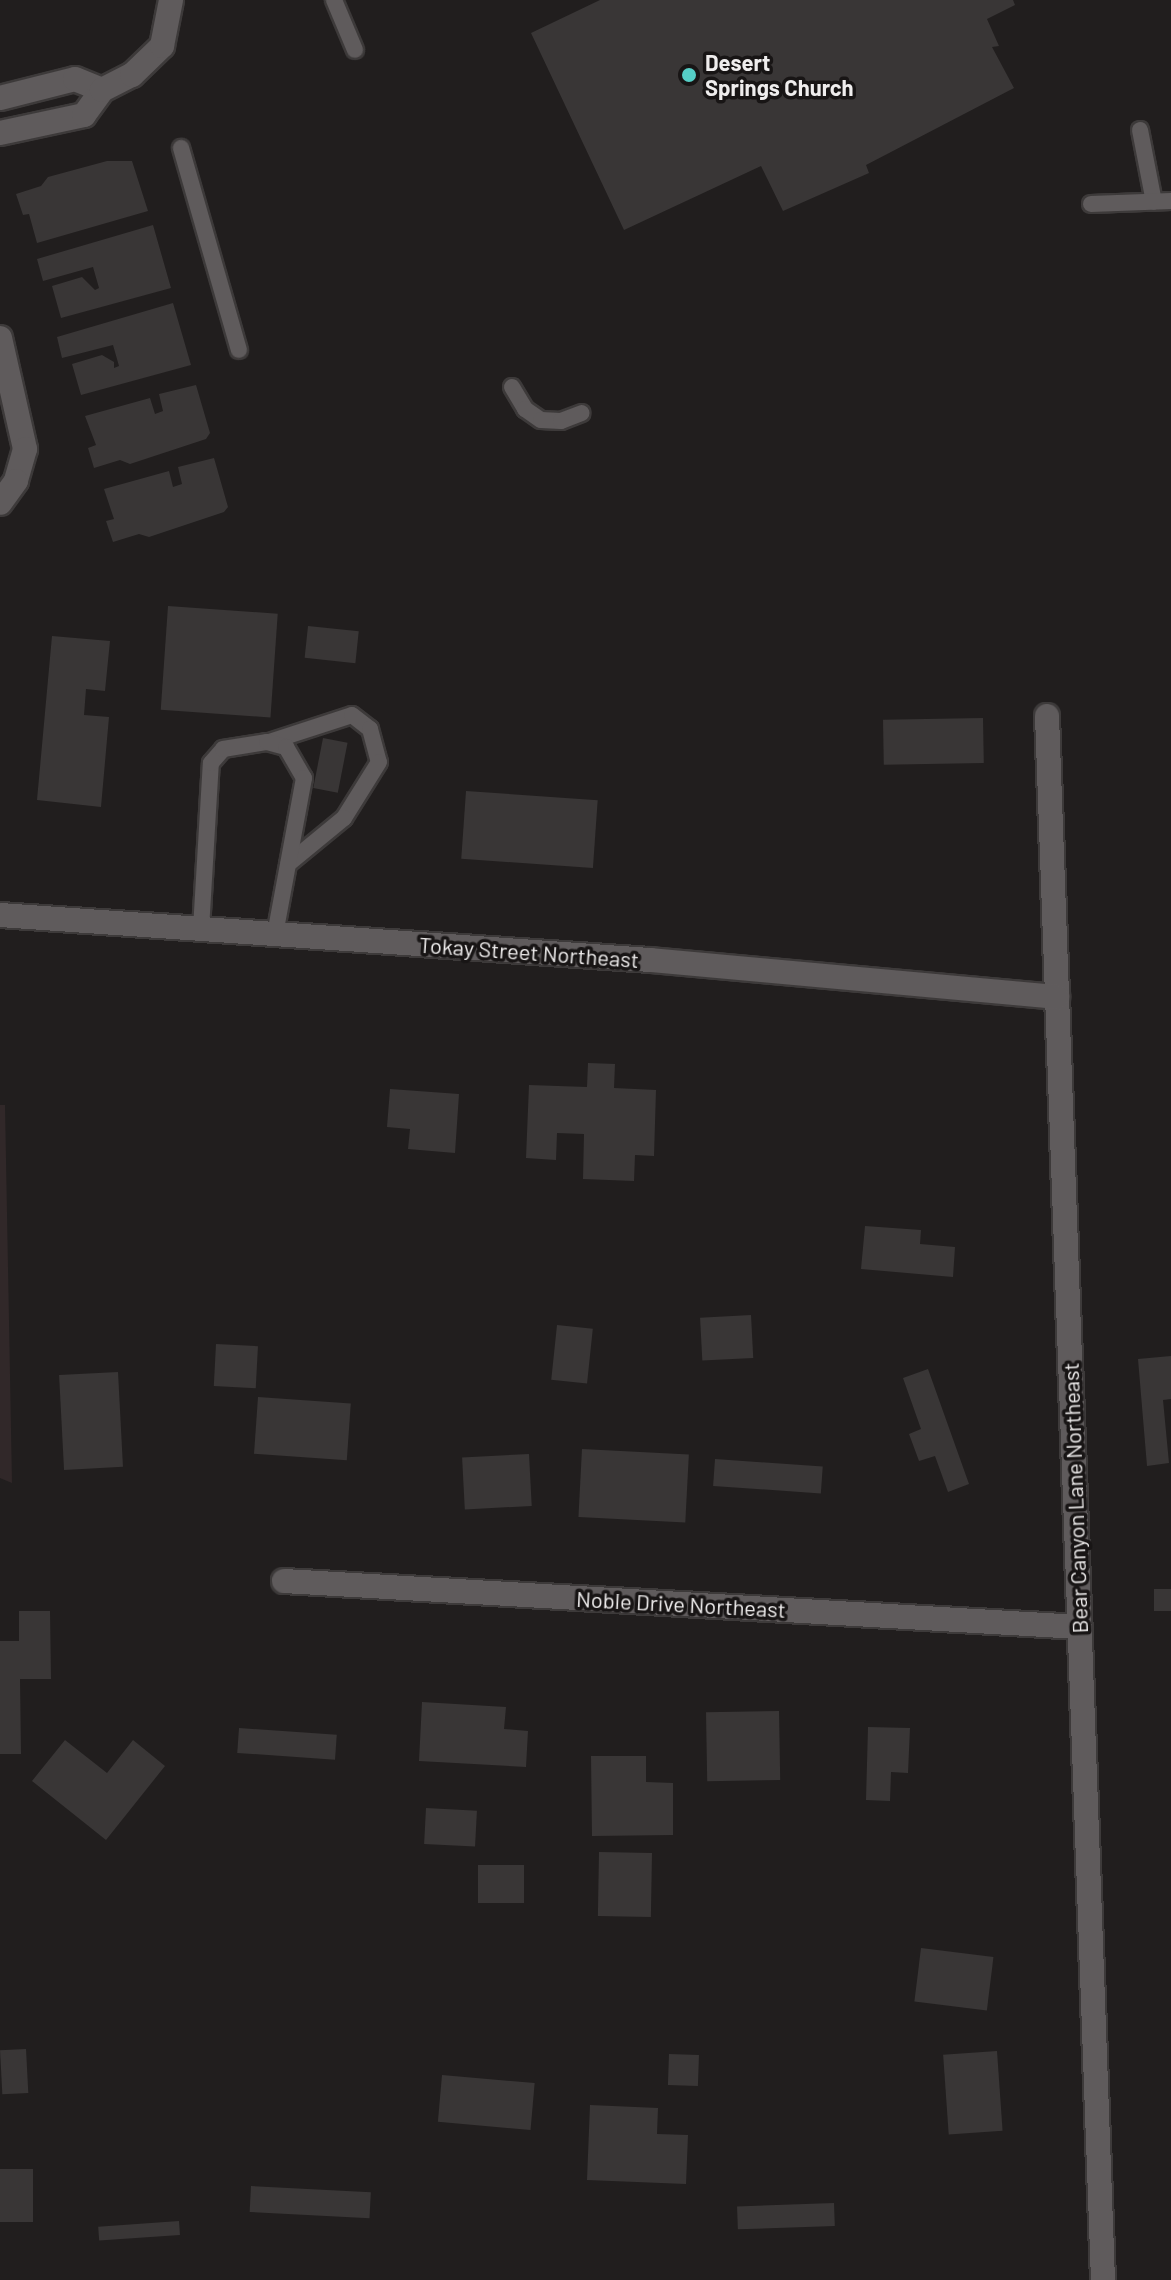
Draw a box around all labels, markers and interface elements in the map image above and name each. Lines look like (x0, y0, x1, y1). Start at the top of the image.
place label: Desert Springs Church (705, 49, 854, 100)
marker: Desert Springs Church (680, 66, 698, 84)
street label: Tokay Street Northeast (418, 931, 640, 973)
street label: Bear Canyon Lane Northeast (1057, 1362, 1093, 1634)
street label: Noble Drive Northeast (576, 1585, 786, 1623)

